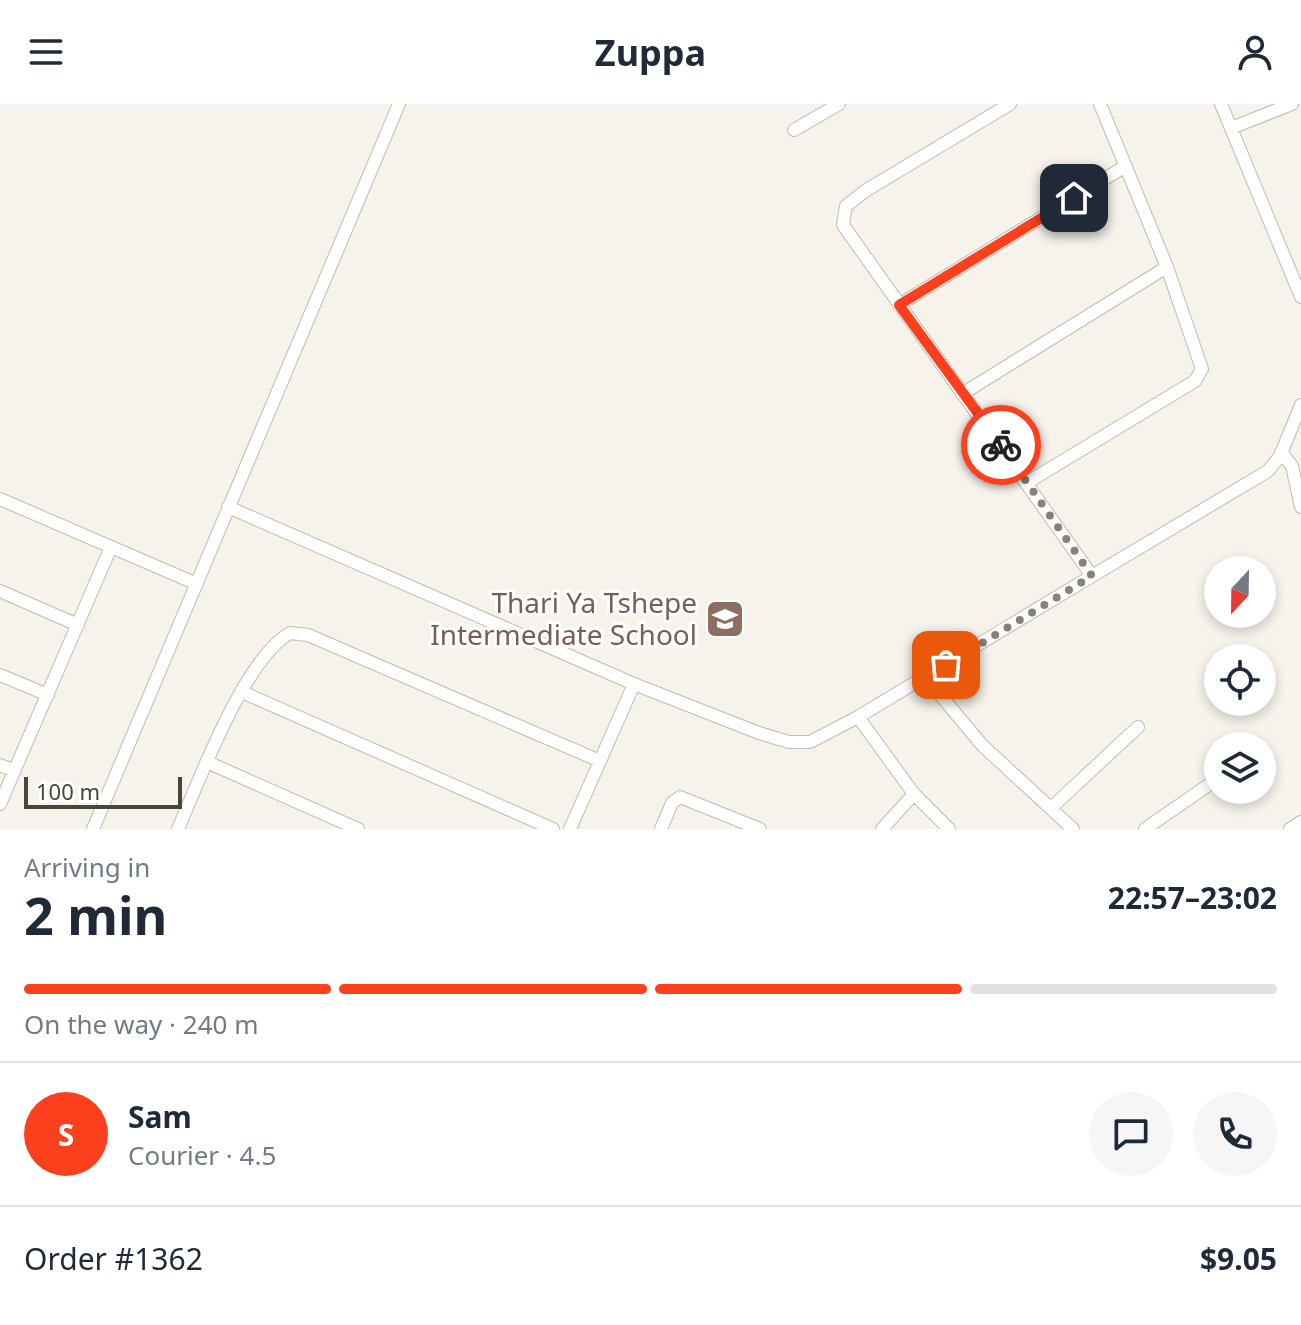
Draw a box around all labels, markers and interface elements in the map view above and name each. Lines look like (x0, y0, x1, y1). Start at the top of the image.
text: Zuppa (595, 28, 706, 77)
icon: menu (24, 30, 68, 74)
icon: person (1233, 30, 1277, 74)
pin (1040, 164, 1108, 232)
icon: home (1052, 176, 1096, 220)
courier (961, 405, 1041, 485)
icon: bike (979, 423, 1023, 467)
north arrow (1204, 556, 1276, 628)
map controls (1204, 556, 1276, 804)
place label: Thari Ya Tshepe Intermediate School (430, 583, 697, 653)
school or university icon: Thari Ya Tshepe Intermediate School (704, 598, 746, 640)
pin (912, 631, 980, 699)
icon: bag (924, 643, 968, 687)
button: locate (1204, 644, 1276, 716)
button: layers (1204, 732, 1276, 804)
scale bar (24, 773, 182, 809)
text: 100 m (36, 776, 100, 806)
text: Arriving in (24, 849, 150, 885)
text: 22:57–23:02 (1108, 877, 1277, 918)
text: 2 min (24, 879, 167, 950)
text: On the way · 240 m (24, 1006, 258, 1042)
button: chat (1089, 1092, 1173, 1176)
button: phone (1193, 1092, 1277, 1176)
text: Sam (128, 1096, 192, 1137)
text: S (58, 1114, 74, 1155)
text: Courier · 4.5 (128, 1137, 276, 1173)
text: Order #1362 (24, 1238, 203, 1279)
text: $9.05 (1200, 1238, 1277, 1279)

